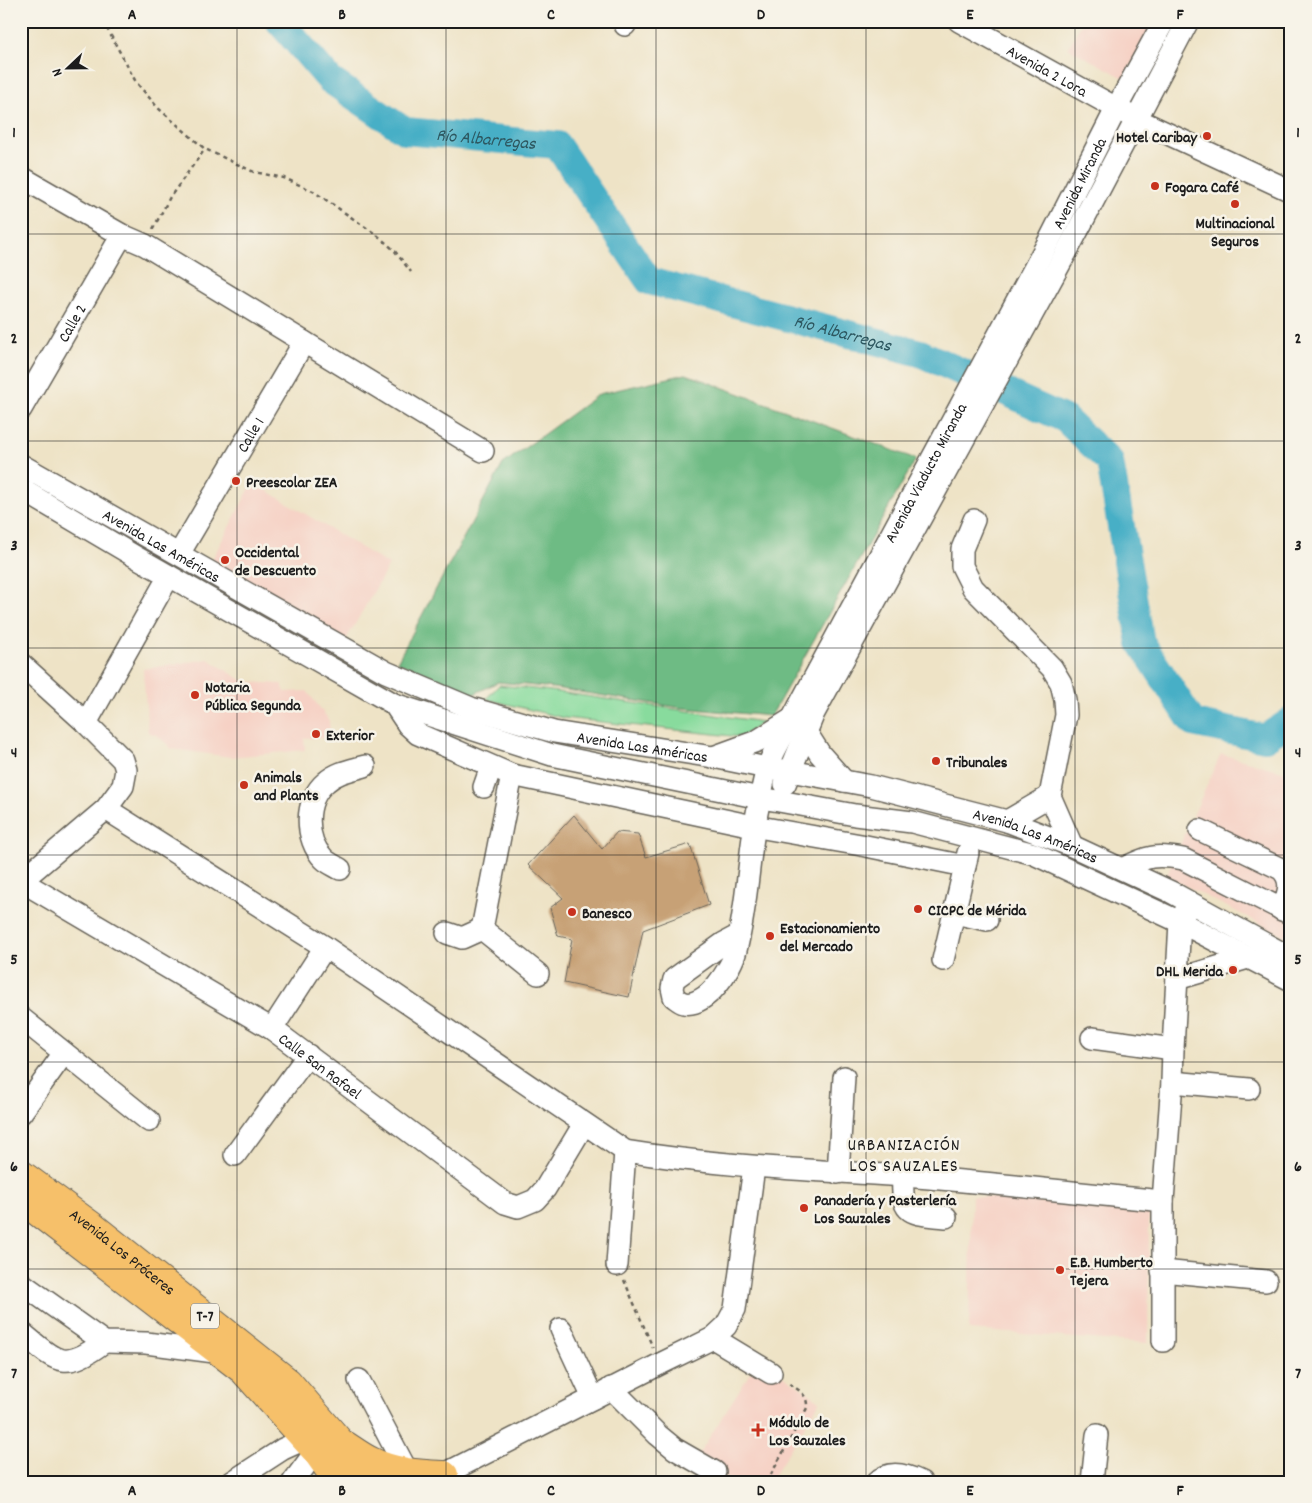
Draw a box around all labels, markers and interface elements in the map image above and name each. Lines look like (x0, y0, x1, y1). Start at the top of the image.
text: A (128, 4, 137, 27)
text: B (338, 4, 346, 27)
text: C (547, 4, 555, 27)
text: D (757, 4, 766, 27)
text: E (966, 4, 974, 27)
text: F (1176, 4, 1184, 27)
street label: Avenida 2 Lora (1002, 40, 1091, 104)
north arrow (42, 42, 92, 92)
text: N (47, 65, 68, 79)
text: 1 (12, 122, 16, 145)
text: 1 (1296, 122, 1300, 145)
water label: Río Albarregas (435, 124, 537, 158)
place label: Hotel Caribay (1116, 127, 1199, 150)
marker: Hotel Caribay (1201, 130, 1213, 142)
street label: Avenida Miranda (1048, 134, 1114, 234)
place label: Fogara Café (1165, 177, 1239, 200)
marker: Fogara Café (1149, 180, 1161, 192)
marker: Multinacional Seguros (1229, 198, 1241, 210)
place label: Multinacional Seguros (1196, 213, 1275, 254)
street label: Calle 2 (53, 300, 94, 347)
water label: Río Albarregas (791, 310, 894, 360)
text: 2 (11, 328, 18, 351)
text: 2 (1295, 328, 1302, 351)
street label: Avenida Viaducto Miranda (880, 399, 974, 547)
street label: Calle 1 (232, 414, 271, 457)
place label: Preescolar ZEA (246, 472, 338, 495)
marker: Preescolar ZEA (230, 475, 242, 487)
street label: Avenida Las Américas (97, 504, 224, 590)
text: 3 (10, 535, 18, 558)
text: 3 (1294, 535, 1302, 558)
place label: Occidental de Descuento (235, 542, 316, 583)
marker: Occidental de Descuento (219, 554, 231, 566)
place label: Notaria Pública Segunda (205, 677, 302, 718)
marker: Notaria Pública Segunda (189, 689, 201, 701)
place label: Exterior (326, 725, 375, 748)
street label: Avenida Las Américas (575, 727, 710, 770)
marker: Exterior (310, 728, 322, 740)
text: 4 (11, 742, 17, 765)
text: 4 (1295, 742, 1301, 765)
place label: Tribunales (946, 752, 1008, 775)
marker: Tribunales (930, 755, 942, 767)
place label: Animals and Plants (254, 767, 319, 808)
marker: Animals and Plants (238, 779, 250, 791)
street label: Avenida Las Américas (970, 804, 1101, 871)
place label: CICPC de Mérida (928, 900, 1027, 923)
place label: Banesco (582, 903, 632, 926)
marker: CICPC de Mérida (912, 903, 924, 915)
marker: Banesco (566, 906, 578, 918)
place label: Estacionamiento del Mercado (780, 918, 880, 959)
marker: Estacionamiento del Mercado (764, 930, 776, 942)
text: 5 (10, 949, 18, 972)
text: 5 (1294, 949, 1302, 972)
place label: DHL Merida (1156, 961, 1224, 984)
marker: DHL Merida (1227, 964, 1239, 976)
street label: Calle San Rafael (273, 1029, 366, 1106)
district label: URBANIZACIÓN LOS SAUZALES (847, 1134, 961, 1180)
text: 6 (10, 1156, 18, 1179)
text: 6 (1294, 1156, 1302, 1179)
place label: Panadería y Pasterlería Los Sauzales (814, 1190, 958, 1231)
marker: Panadería y Pasterlería Los Sauzales (798, 1202, 810, 1214)
street label: Avenida Los Próceres (64, 1204, 180, 1302)
place label: E.B. Humberto Tejera (1070, 1252, 1153, 1293)
marker: E.B. Humberto Tejera (1054, 1264, 1066, 1276)
road number: T-7 (191, 1304, 219, 1328)
text: 7 (11, 1363, 17, 1386)
text: 7 (1295, 1363, 1301, 1386)
place label: Módulo de Los Sauzales (769, 1412, 846, 1453)
marker: Módulo de Los Sauzales (751, 1423, 765, 1437)
text: A (128, 1480, 137, 1503)
text: B (338, 1480, 346, 1503)
text: C (547, 1480, 555, 1503)
text: D (757, 1480, 766, 1503)
text: E (966, 1480, 974, 1503)
text: F (1176, 1480, 1184, 1503)

